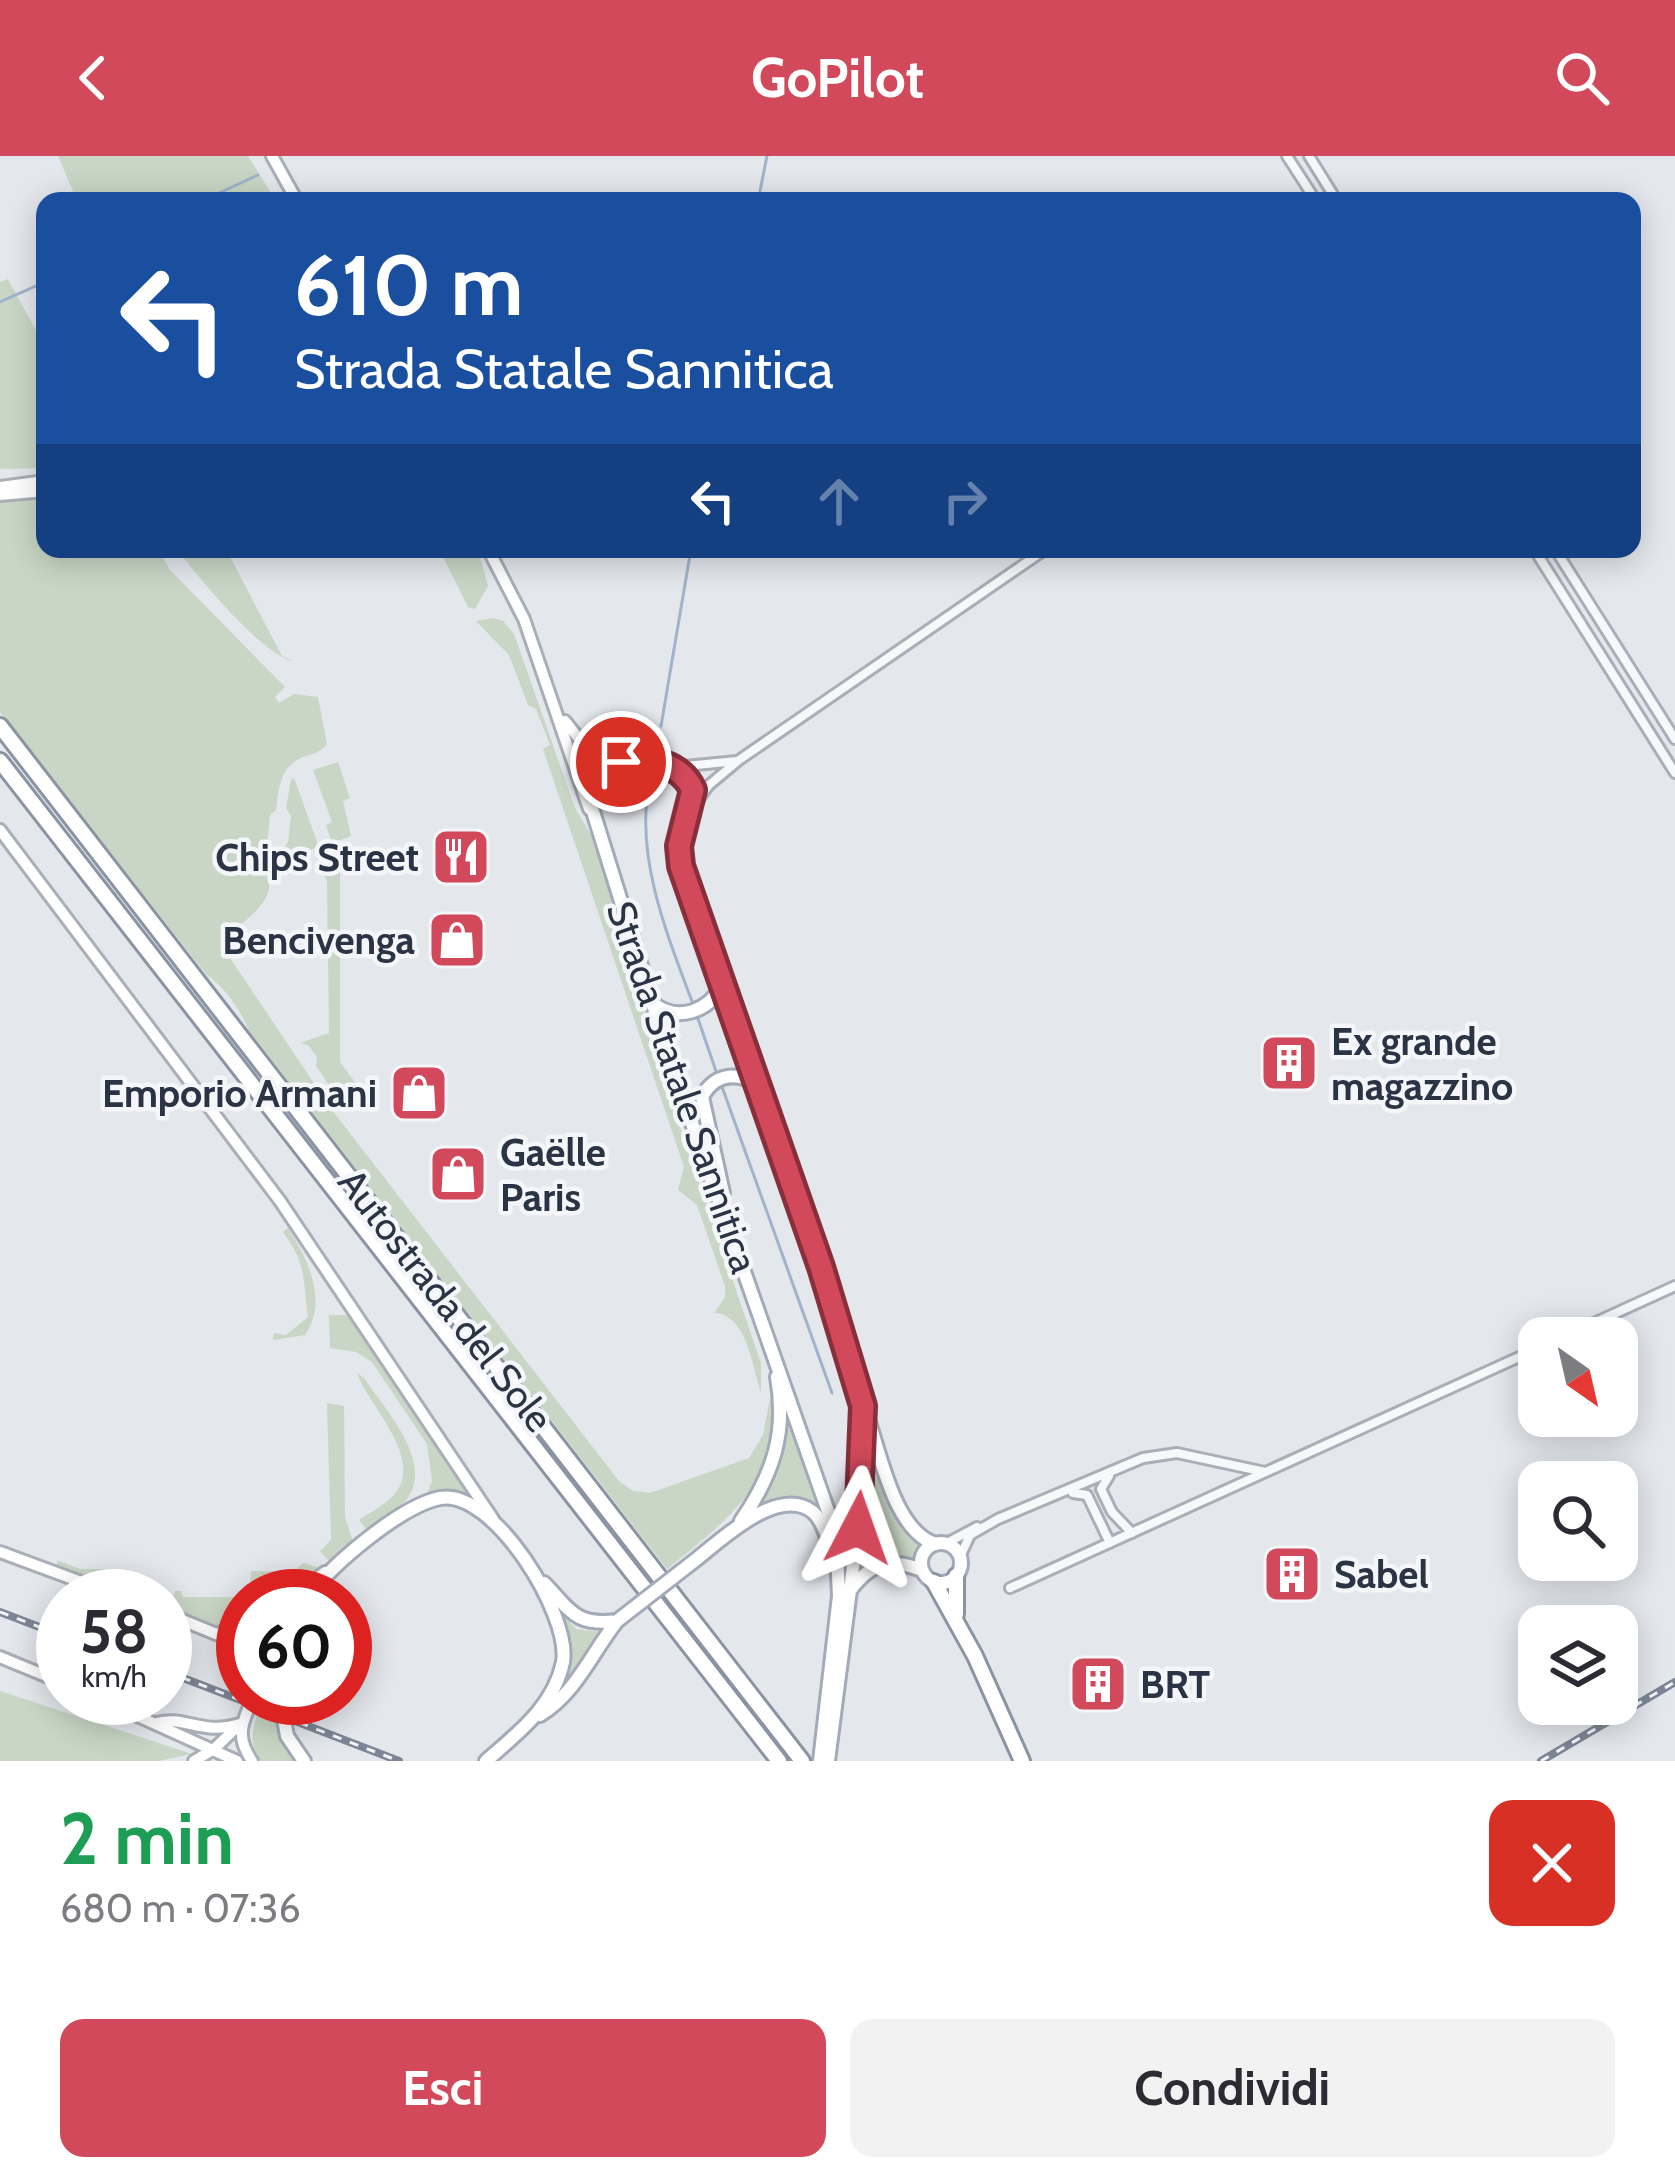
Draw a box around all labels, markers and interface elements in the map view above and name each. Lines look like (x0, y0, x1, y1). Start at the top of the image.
icon: back (60, 45, 126, 111)
text: GoPilot (751, 45, 924, 111)
icon: search (1549, 45, 1615, 111)
text: 610 m (294, 234, 523, 336)
icon: left (96, 240, 252, 396)
text: Strada Statale Sannitica (294, 336, 834, 402)
icon: left (680, 468, 746, 534)
icon: ahead (806, 468, 872, 534)
icon: right (932, 468, 998, 534)
pin (570, 711, 672, 813)
icon: arrive (588, 729, 654, 795)
restaurant icon: Chips Street (430, 826, 492, 888)
place label: Chips Street (215, 833, 419, 881)
street label: Strada Statale Sannitica (597, 895, 769, 1279)
shop icon: Bencivenga (426, 909, 488, 971)
place label: Bencivenga (222, 916, 415, 964)
place label: Ex grande magazzino (1331, 1017, 1513, 1110)
building icon: Ex grande magazzino (1258, 1032, 1320, 1094)
shop icon: Emporio Armani (388, 1062, 450, 1124)
place label: Emporio Armani (102, 1069, 377, 1117)
place label: Gaëlle Paris (500, 1128, 606, 1221)
shop icon: Gaëlle Paris (427, 1143, 489, 1205)
street label: Autostrada del Sole (328, 1159, 564, 1441)
north arrow (1518, 1317, 1638, 1437)
map controls (1518, 1317, 1638, 1725)
button: search (1518, 1461, 1638, 1581)
position arrow (795, 1465, 921, 1591)
building icon: Sabel (1261, 1543, 1323, 1605)
place label: Sabel (1334, 1550, 1429, 1598)
speed limit sign: 60 (216, 1569, 372, 1725)
text: 58 (80, 1595, 148, 1668)
button: layers (1518, 1605, 1638, 1725)
building icon: BRT (1067, 1653, 1129, 1715)
text: km/h (81, 1658, 147, 1695)
place label: BRT (1140, 1660, 1211, 1708)
text: 2 min (60, 1795, 234, 1882)
button: close (1489, 1800, 1615, 1926)
text: 680 m · 07:36 (60, 1884, 301, 1932)
button: Esci (60, 2019, 826, 2157)
button: Condividi (850, 2019, 1615, 2157)

